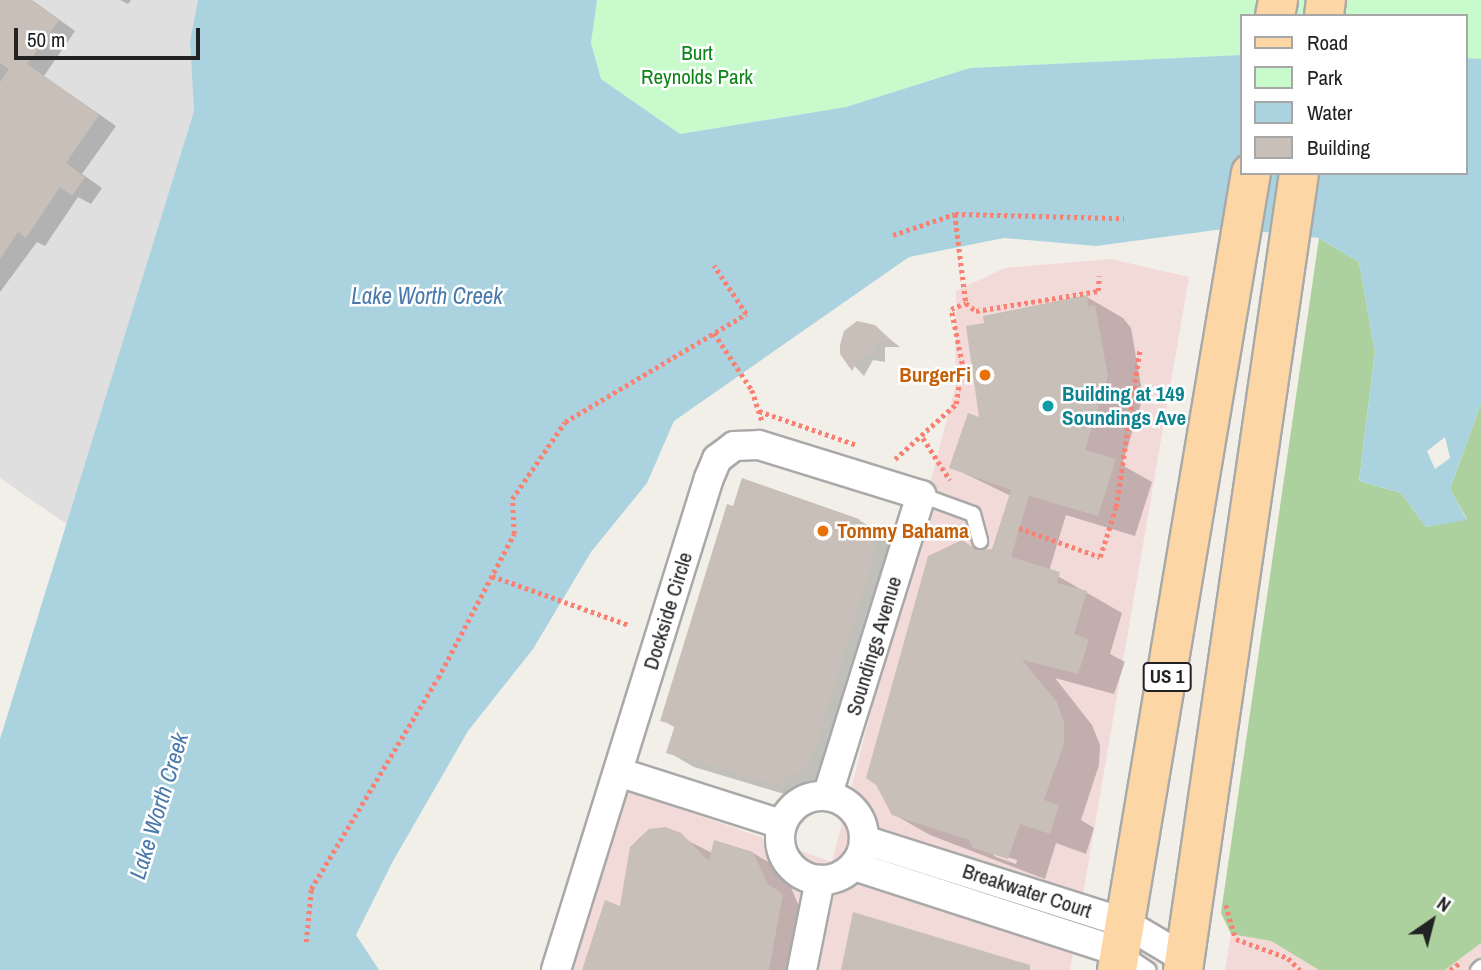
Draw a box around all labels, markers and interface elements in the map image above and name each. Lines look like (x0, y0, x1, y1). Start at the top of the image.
scale bar (18, 14, 203, 58)
legend (1240, 14, 1467, 175)
text: 50 m (27, 25, 65, 54)
text: Road (1307, 28, 1348, 57)
park label: Burt Reynolds Park (641, 40, 753, 90)
text: Park (1307, 63, 1342, 92)
text: Water (1307, 98, 1352, 127)
text: Building (1307, 133, 1370, 162)
water label: Lake Worth Creek (351, 282, 503, 310)
place label: BurgerFi (899, 362, 971, 388)
marker: BurgerFi (977, 367, 993, 383)
place label: Building at 149 Soundings Ave (1062, 381, 1187, 431)
marker: Building at 149 Soundings Ave (1040, 398, 1056, 414)
place label: Tommy Bahama (837, 518, 969, 544)
marker: Tommy Bahama (815, 523, 831, 539)
street label: Dockside Circle (638, 549, 698, 673)
street label: Soundings Avenue (841, 573, 907, 719)
road number: US 1 (1142, 662, 1192, 692)
water label: Lake Worth Creek (124, 729, 194, 883)
street label: Breakwater Court (959, 858, 1095, 924)
north arrow (1397, 886, 1467, 956)
text: N (1432, 890, 1456, 918)

